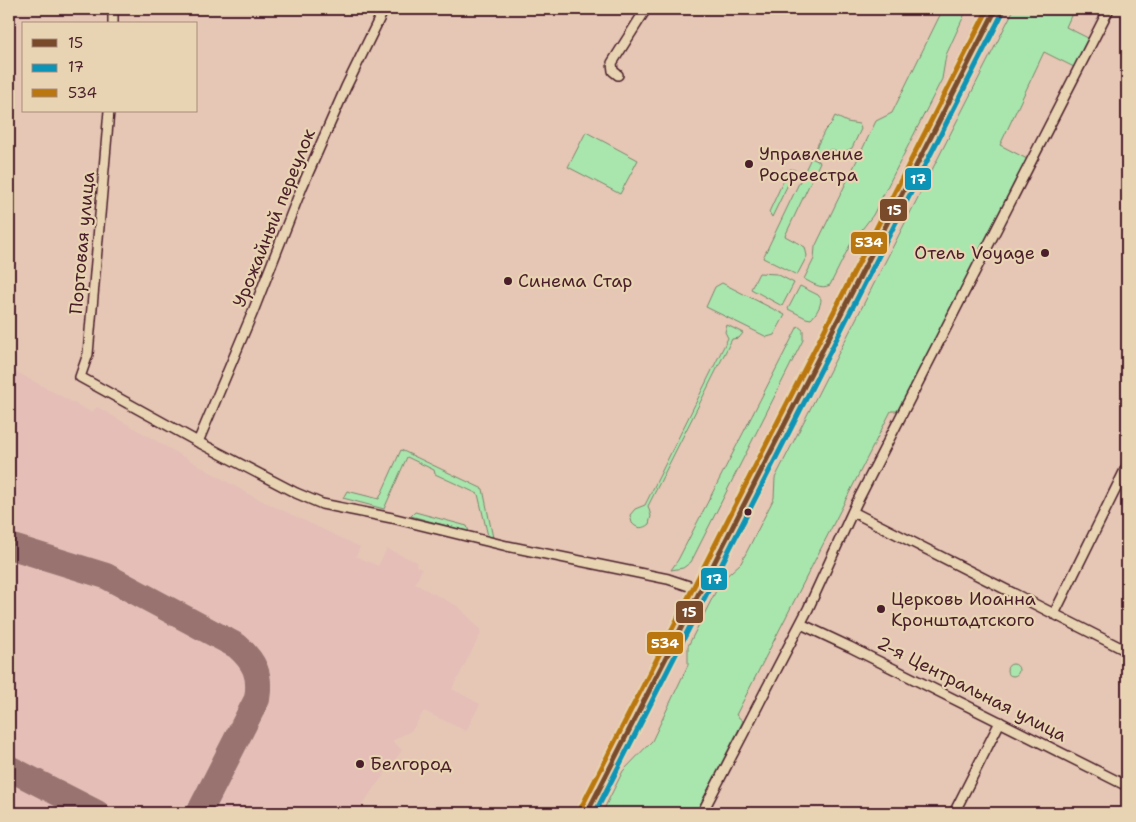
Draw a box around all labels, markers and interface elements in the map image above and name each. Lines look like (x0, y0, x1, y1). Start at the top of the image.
legend (22, 22, 198, 112)
text: 15 (68, 33, 83, 53)
text: 17 (68, 57, 84, 77)
text: 534 (68, 83, 97, 103)
street label: Урожайный переулок (227, 125, 321, 311)
place label: Управление Росреестра (759, 142, 863, 187)
marker: Управление Росреестра (743, 158, 755, 170)
line badge: 17 (904, 167, 932, 191)
text: 17 (910, 170, 926, 188)
street label: Портовая улица (64, 171, 100, 315)
line badge: 15 (879, 198, 908, 222)
text: 15 (886, 201, 902, 219)
line badge: 534 (850, 231, 888, 255)
text: 534 (855, 233, 883, 251)
place label: Отель Voyage (914, 241, 1035, 265)
marker: Отель Voyage (1039, 247, 1051, 259)
place label: Синема Стар (518, 269, 632, 293)
marker: Синема Стар (502, 275, 514, 287)
unlabelled marker (743, 507, 753, 517)
line badge: 17 (700, 567, 728, 591)
text: 17 (706, 570, 722, 588)
place label: Церковь Иоанна Кронштадтского (891, 587, 1036, 632)
line badge: 15 (675, 600, 704, 624)
text: 15 (681, 603, 697, 621)
marker: Церковь Иоанна Кронштадтского (875, 603, 887, 615)
line badge: 534 (646, 631, 684, 655)
street label: 2-я Центральная улица (873, 631, 1071, 747)
text: 534 (651, 634, 679, 652)
place label: Белгород (370, 752, 452, 776)
marker: Белгород (354, 758, 366, 770)

